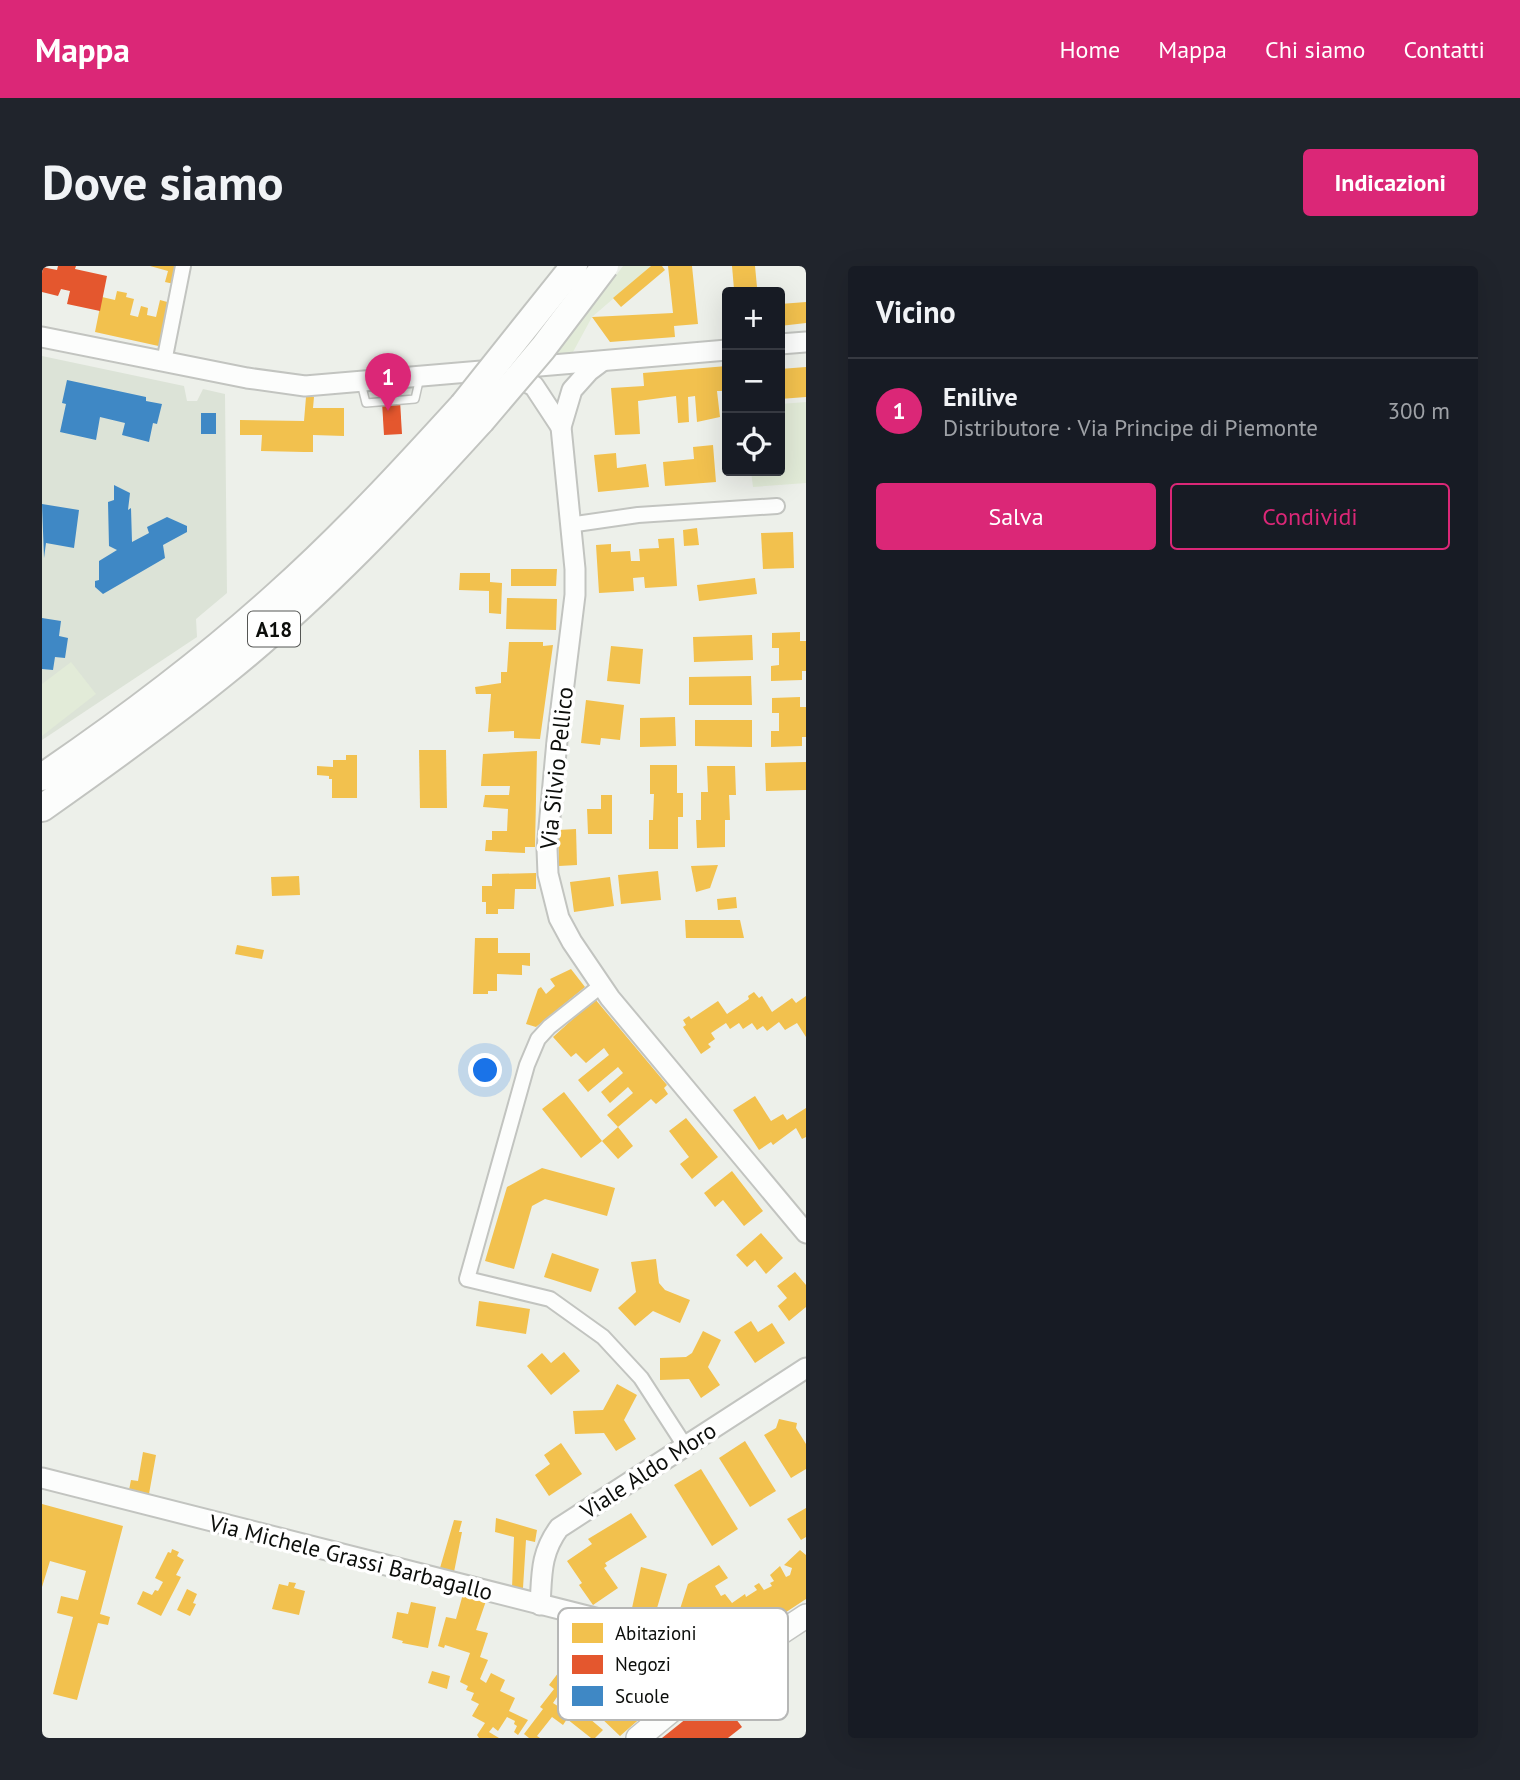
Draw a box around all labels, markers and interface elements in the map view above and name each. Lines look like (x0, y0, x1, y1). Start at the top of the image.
text: Mappa (35, 28, 130, 71)
text: Home (1059, 34, 1120, 65)
text: Mappa (1158, 34, 1227, 65)
text: Chi siamo (1265, 34, 1365, 65)
text: Contatti (1403, 34, 1485, 65)
button: Indicazioni (1303, 149, 1478, 216)
text: Dove siamo (42, 150, 284, 214)
map controls (722, 287, 785, 476)
button: + (722, 287, 785, 350)
text: Vicino (876, 292, 956, 331)
button: − (722, 350, 785, 413)
pin: 1 (365, 353, 411, 411)
text: Enilive (943, 380, 1018, 413)
text: 1 (892, 396, 906, 425)
text: 300 m (1388, 396, 1450, 425)
button: locate (722, 413, 785, 476)
text: Distributore · Via Principe di Piemonte (943, 413, 1318, 442)
button: Salva (876, 483, 1156, 550)
button: Condividi (1170, 483, 1450, 550)
road number: A18 (248, 612, 300, 646)
street label: Via Silvio Pellico (533, 685, 579, 852)
your location (468, 1053, 502, 1087)
street label: Viale Aldo Moro (574, 1415, 721, 1525)
street label: Via Michele Grassi Barbagallo (205, 1507, 496, 1606)
legend (558, 1608, 788, 1720)
text: Abitazioni (615, 1621, 697, 1645)
text: Negozi (615, 1652, 671, 1676)
text: Scuole (615, 1684, 669, 1708)

